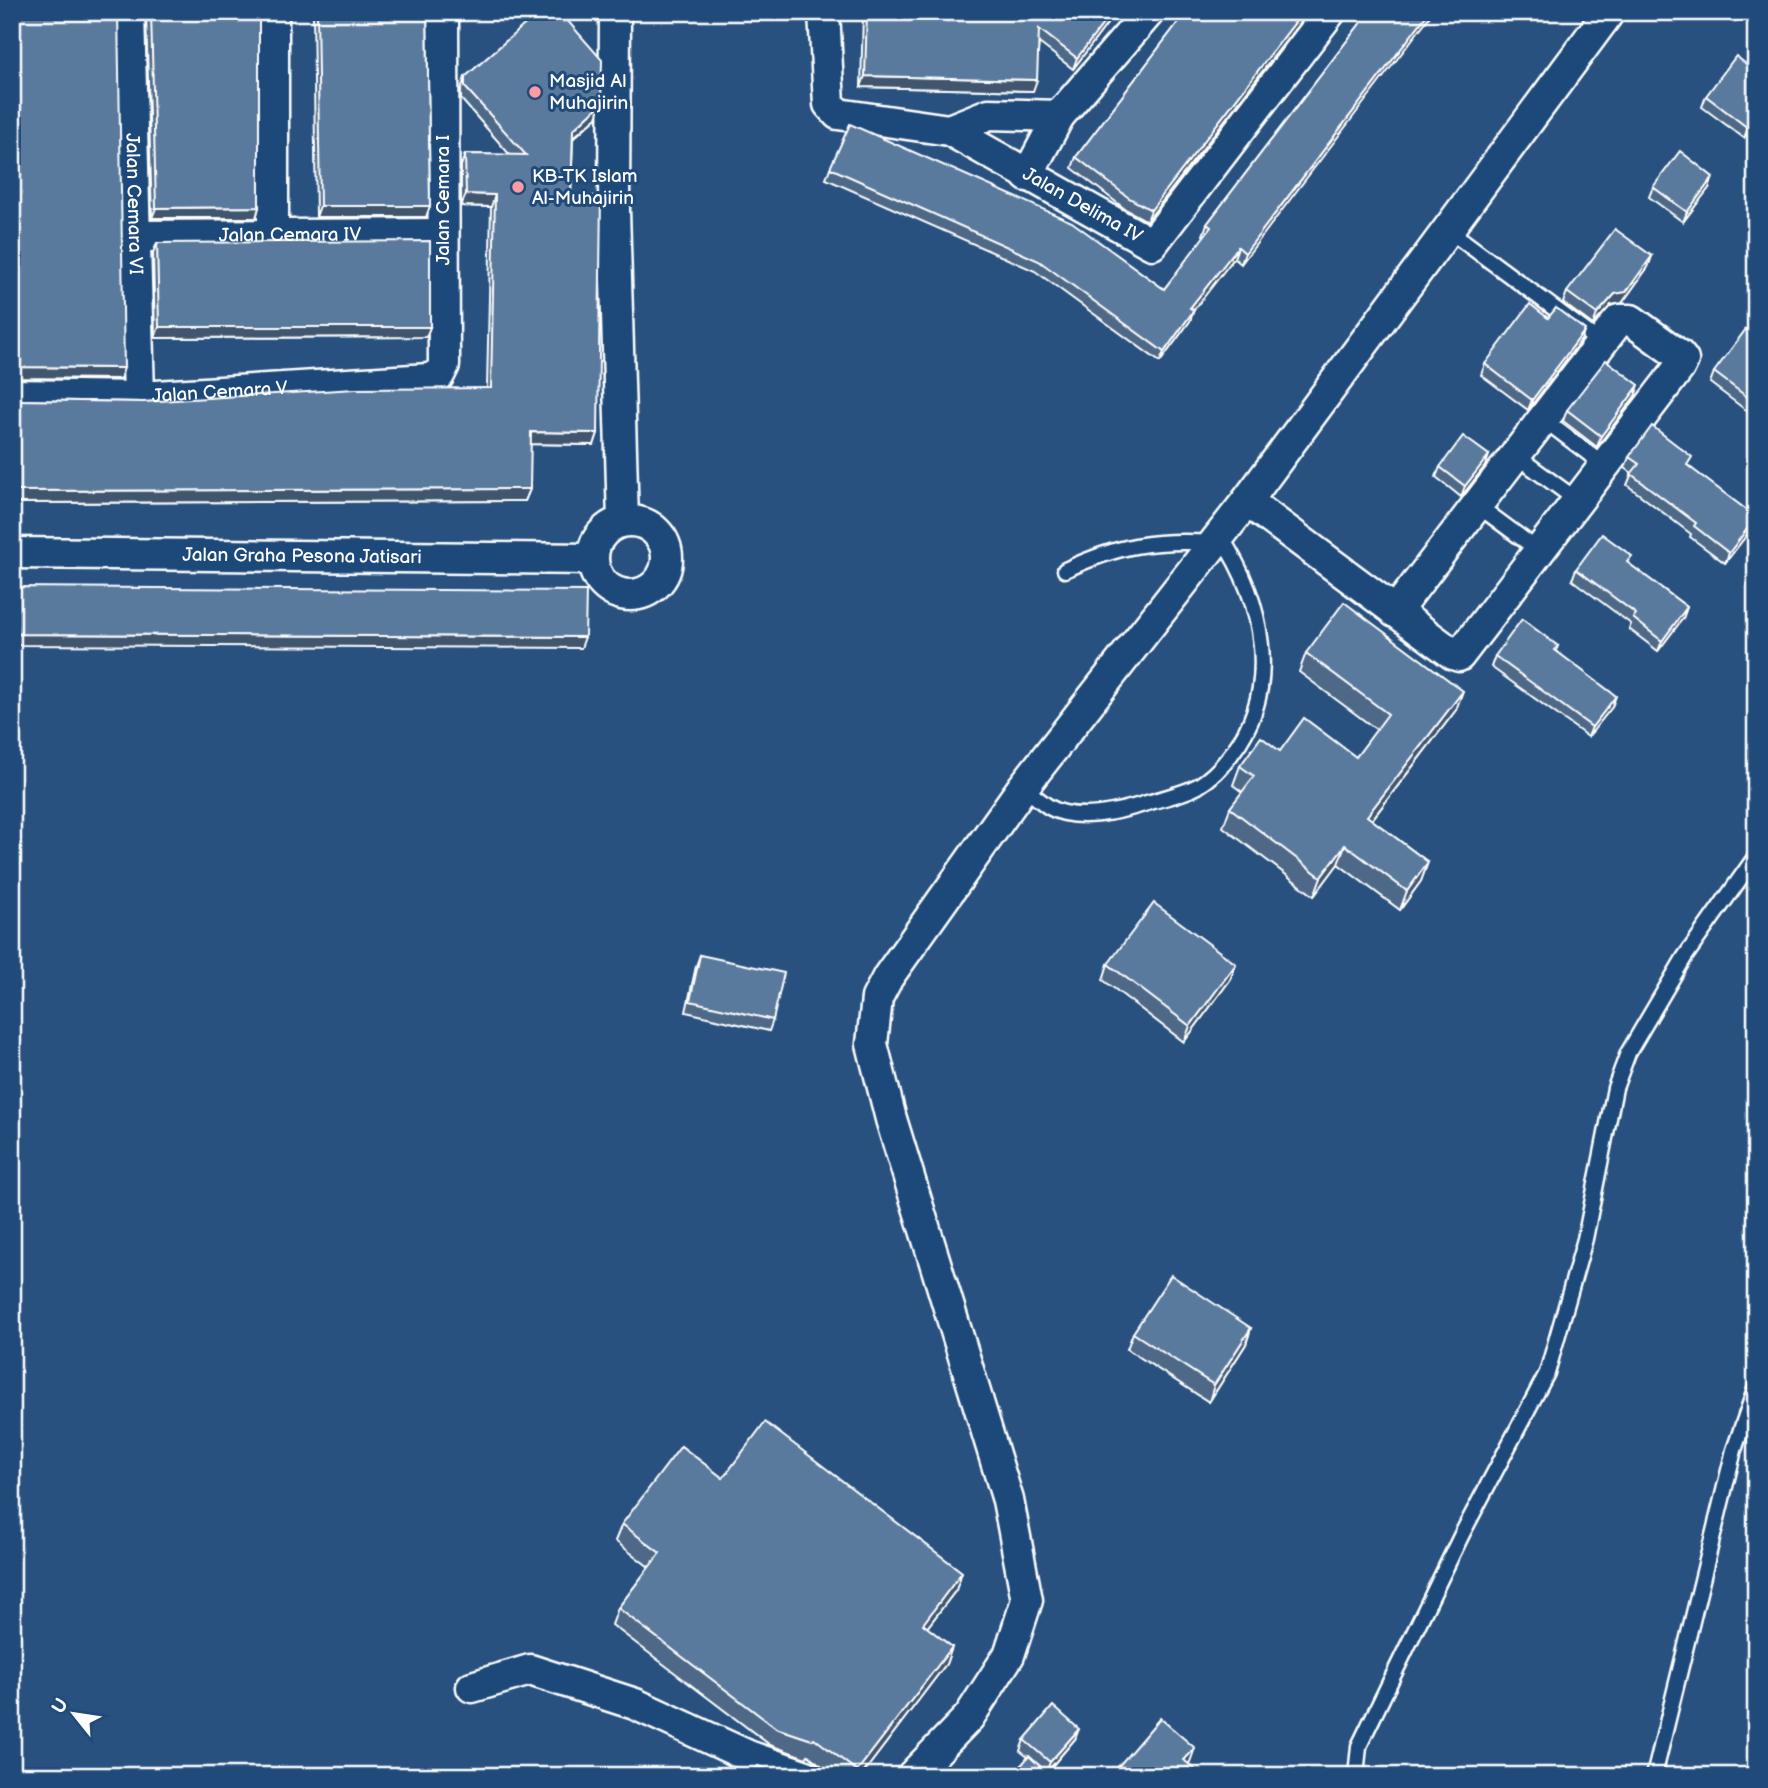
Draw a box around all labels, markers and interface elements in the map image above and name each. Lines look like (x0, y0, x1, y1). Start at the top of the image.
place label: Masjid Al Muhajirin (549, 70, 628, 115)
marker: Masjid Al Muhajirin (527, 84, 543, 100)
street label: Jalan Cemara VI (121, 133, 147, 275)
street label: Jalan Cemara I (432, 135, 455, 265)
street label: Jalan Delima IV (1019, 162, 1147, 248)
place label: KB-TK Islam Al-Muhajirin (532, 165, 637, 210)
marker: KB-TK Islam Al-Muhajirin (510, 179, 526, 195)
street label: Jalan Cemara IV (219, 223, 361, 247)
street label: Jalan Cemara V (151, 376, 289, 408)
street label: Jalan Graha Pesona Jatisari (182, 543, 422, 569)
north arrow (38, 1680, 108, 1750)
text: U (47, 1695, 74, 1718)

